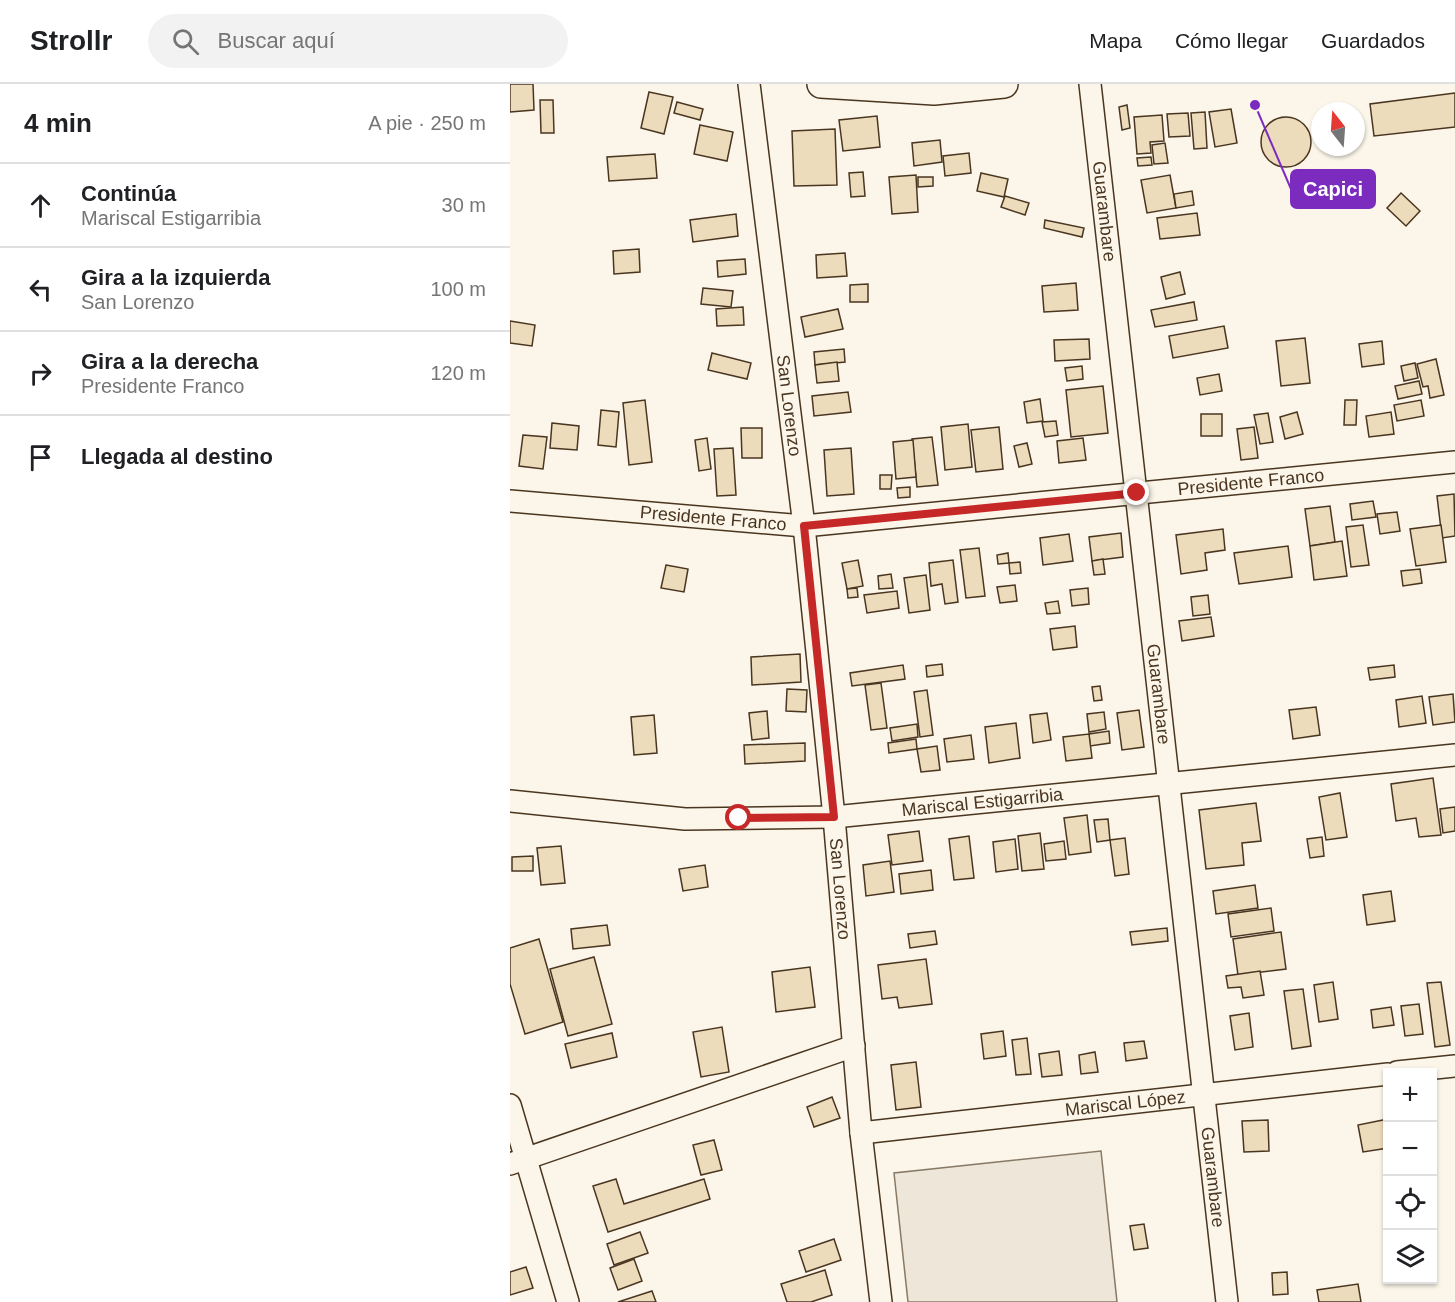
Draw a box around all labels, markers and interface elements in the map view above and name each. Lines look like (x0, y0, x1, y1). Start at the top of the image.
search box (148, 14, 568, 68)
text: Strollr (30, 25, 112, 56)
icon: search (169, 25, 202, 58)
text: Buscar aquí (217, 28, 335, 53)
text: Mapa (1089, 29, 1142, 52)
text: Cómo llegar (1175, 29, 1288, 52)
text: Guardados (1321, 29, 1425, 52)
north arrow (1311, 102, 1365, 156)
text: 4 min (24, 108, 92, 138)
text: A pie · 250 m (368, 112, 486, 134)
street label: Guarambare (1089, 160, 1120, 263)
callout: Capici (1291, 170, 1375, 208)
text: Capici (1303, 178, 1363, 200)
text: Continúa (81, 181, 176, 206)
icon: ahead (24, 189, 57, 222)
text: 30 m (442, 194, 486, 216)
text: Mariscal Estigarribia (81, 207, 261, 229)
text: Gira a la izquierda (81, 265, 271, 290)
icon: left (24, 273, 57, 306)
text: 100 m (430, 278, 486, 300)
text: San Lorenzo (81, 291, 194, 313)
text: Gira a la derecha (81, 349, 258, 374)
street label: San Lorenzo (773, 354, 805, 457)
icon: right (24, 357, 57, 390)
text: 120 m (430, 362, 486, 384)
text: Presidente Franco (81, 375, 244, 397)
icon: arrive (24, 441, 57, 474)
text: Llegada al destino (81, 444, 273, 469)
street label: Presidente Franco (1177, 465, 1325, 499)
route end (1123, 479, 1149, 505)
street label: Presidente Franco (639, 502, 787, 534)
street label: Guarambare (1143, 643, 1174, 746)
street label: Mariscal Estigarribia (901, 784, 1065, 820)
route start (725, 804, 751, 830)
street label: San Lorenzo (826, 837, 854, 941)
map controls (1383, 1068, 1437, 1284)
button: + (1383, 1068, 1437, 1122)
street label: Mariscal López (1064, 1087, 1187, 1120)
button: − (1383, 1122, 1437, 1176)
street label: Guarambare (1197, 1126, 1229, 1228)
button: locate (1383, 1176, 1437, 1230)
button: layers (1383, 1230, 1437, 1284)

